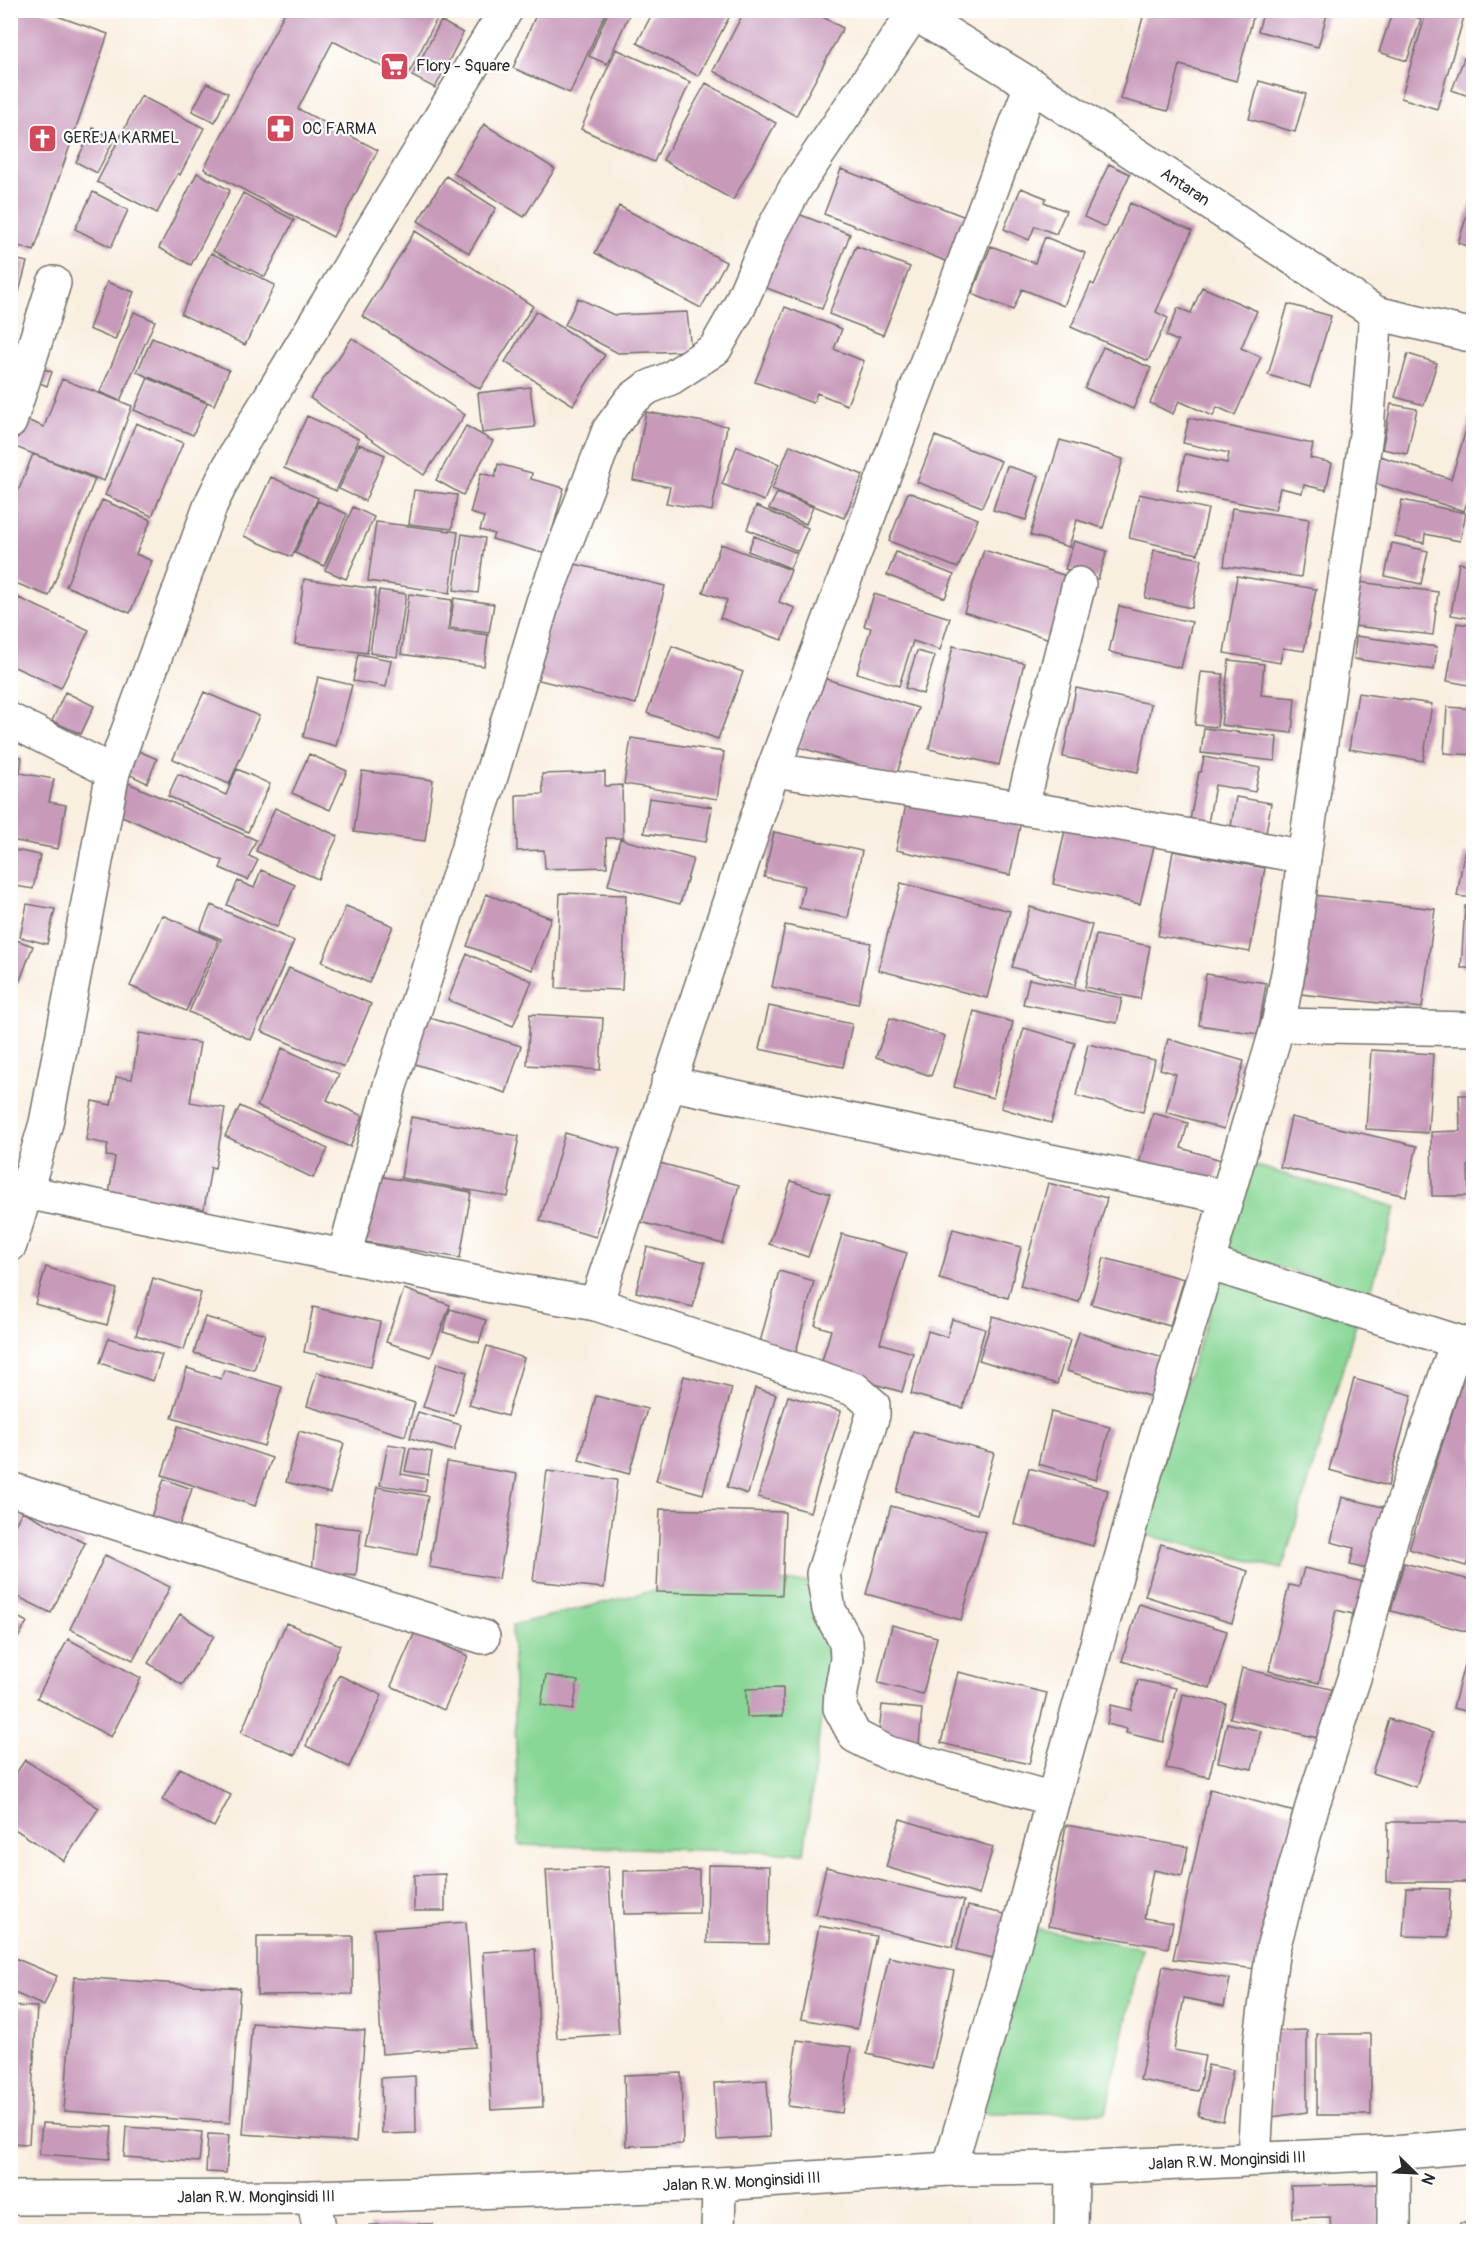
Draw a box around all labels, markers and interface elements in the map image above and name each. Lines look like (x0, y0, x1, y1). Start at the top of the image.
supermarket icon: Flory - Square (379, 50, 411, 82)
place label: Flory - Square (416, 56, 510, 76)
pharmacy icon: OC FARMA (265, 113, 297, 145)
place label: OC FARMA (302, 119, 377, 139)
church icon: GEREJA KARMEL (26, 122, 58, 154)
place label: GEREJA KARMEL (63, 128, 179, 148)
street label: Antaran (1157, 163, 1214, 210)
north arrow (1385, 2143, 1445, 2203)
street label: Jalan R.W. Monginsidi III (1148, 2147, 1307, 2174)
street label: Jalan R.W. Monginsidi III (662, 2167, 821, 2196)
text: N (1416, 2170, 1439, 2188)
street label: Jalan R.W. Monginsidi III (177, 2186, 335, 2207)

